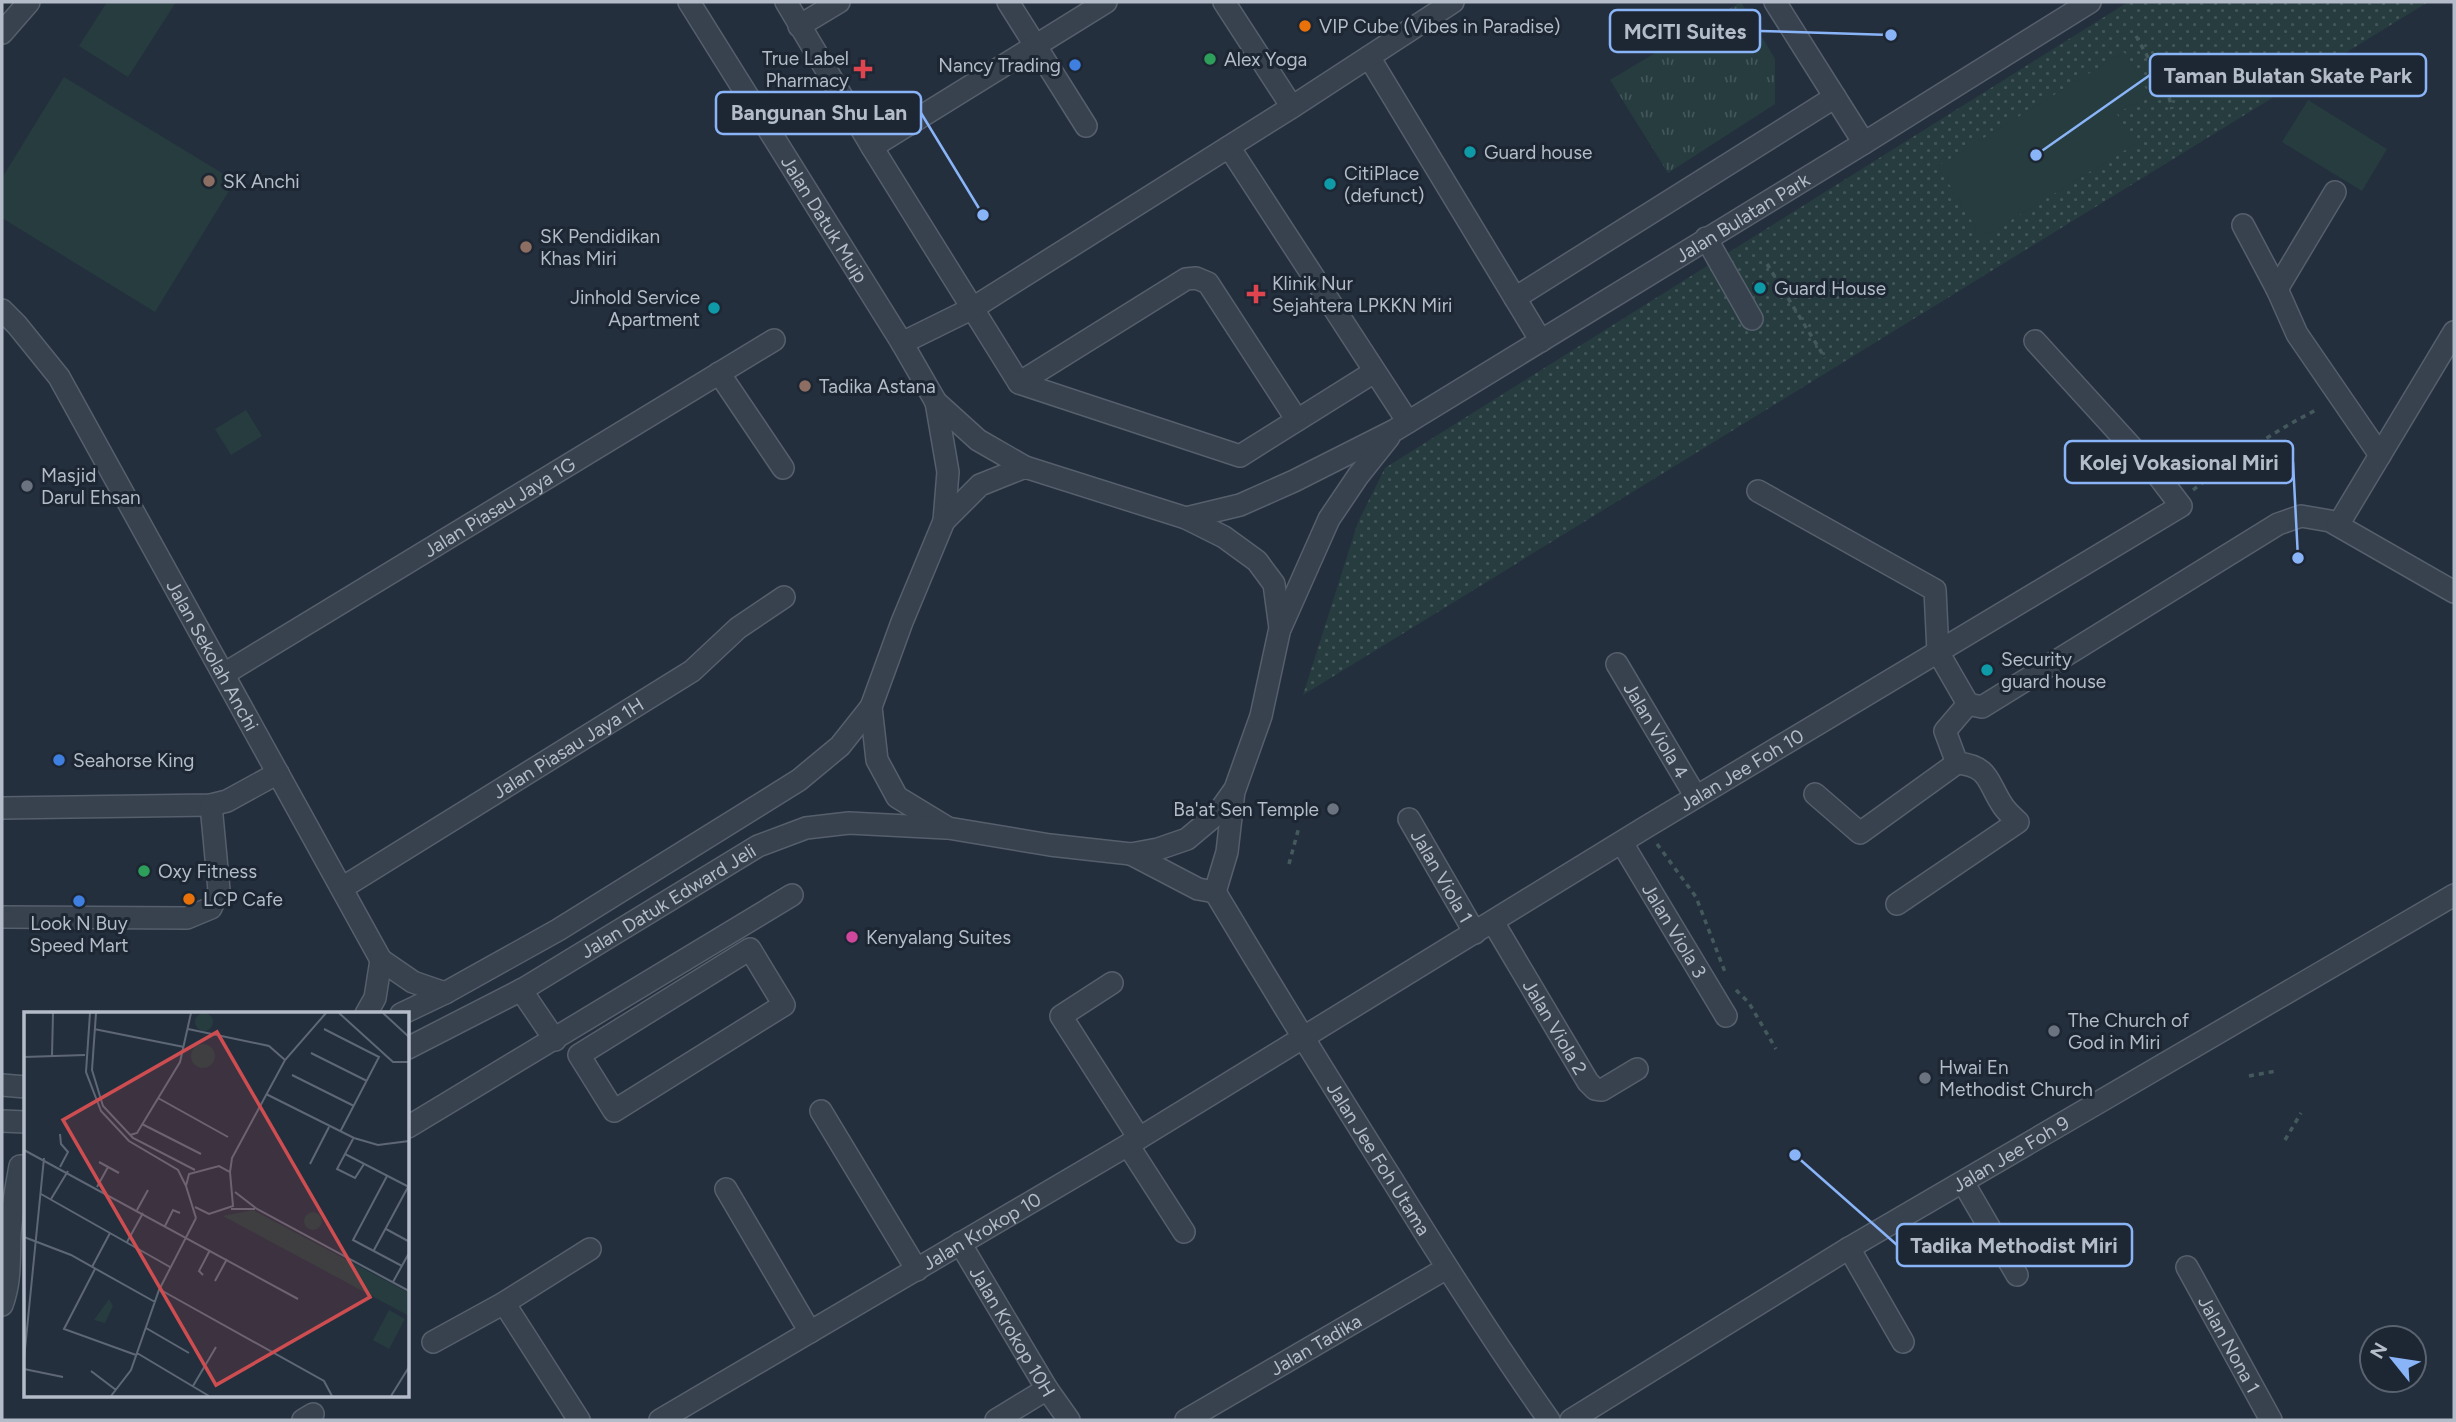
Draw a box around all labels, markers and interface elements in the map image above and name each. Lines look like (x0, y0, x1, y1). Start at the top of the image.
callout: MCITI Suites (1610, 10, 1760, 52)
place label: VIP Cube (Vibes in Paradise) (1319, 15, 1561, 38)
marker: VIP Cube (Vibes in Paradise) (1297, 18, 1313, 34)
text: MCITI Suites (1624, 19, 1746, 44)
place label: True Label Pharmacy (762, 47, 849, 92)
place label: Alex Yoga (1224, 48, 1307, 71)
marker: Alex Yoga (1202, 51, 1218, 67)
place label: Nancy Trading (938, 54, 1061, 77)
callout: Taman Bulatan Skate Park (2150, 54, 2426, 96)
marker: Nancy Trading (1067, 57, 1083, 73)
marker: True Label Pharmacy (855, 61, 871, 77)
text: Taman Bulatan Skate Park (2164, 63, 2413, 88)
callout: Bangunan Shu Lan (716, 92, 921, 134)
text: Bangunan Shu Lan (731, 100, 907, 125)
place label: Guard house (1484, 141, 1592, 164)
marker: Guard house (1462, 144, 1478, 160)
street label: Jalan Datuk Muip (776, 152, 873, 287)
place label: CitiPlace (defunct) (1344, 162, 1425, 207)
street label: Jalan Bulatan Park (1671, 168, 1815, 268)
place label: SK Anchi (223, 170, 300, 193)
marker: SK Anchi (201, 173, 217, 189)
marker: CitiPlace (defunct) (1322, 176, 1338, 192)
place label: SK Pendidikan Khas Miri (540, 225, 660, 270)
marker: SK Pendidikan Khas Miri (518, 239, 534, 255)
place label: Klinik Nur Sejahtera LPKKN Miri (1272, 272, 1453, 317)
place label: Guard House (1774, 277, 1886, 300)
marker: Guard House (1752, 280, 1768, 296)
marker: Klinik Nur Sejahtera LPKKN Miri (1246, 284, 1266, 304)
place label: Jinhold Service Apartment (570, 286, 700, 331)
marker: Jinhold Service Apartment (706, 300, 722, 316)
place label: Tadika Astana (819, 375, 936, 398)
marker: Tadika Astana (797, 378, 813, 394)
callout: Kolej Vokasional Miri (2065, 441, 2293, 483)
text: Kolej Vokasional Miri (2079, 450, 2279, 475)
street label: Jalan Piasau Jaya 1G (419, 452, 580, 562)
place label: Masjid Darul Ehsan (41, 464, 141, 509)
marker: Masjid Darul Ehsan (19, 478, 35, 494)
street label: Jalan Sekolah Anchi (161, 576, 263, 735)
place label: Security guard house (2001, 648, 2106, 693)
marker: Security guard house (1979, 662, 1995, 678)
street label: Jalan Viola 4 (1618, 678, 1693, 783)
street label: Jalan Piasau Jaya 1H (489, 693, 648, 804)
street label: Jalan Jee Foh 10 (1676, 724, 1808, 816)
place label: Seahorse King (73, 749, 194, 772)
marker: Seahorse King (51, 752, 67, 768)
place label: Ba'at Sen Temple (1173, 798, 1319, 821)
marker: Ba'at Sen Temple (1325, 801, 1341, 817)
street label: Jalan Viola 1 (1406, 826, 1478, 927)
street label: Jalan Datuk Edward Jeli (576, 839, 760, 963)
place label: Oxy Fitness (158, 860, 257, 883)
marker: Oxy Fitness (136, 863, 152, 879)
street label: Jalan Viola 3 (1637, 879, 1711, 982)
place label: LCP Cafe (203, 888, 283, 911)
marker: LCP Cafe (181, 891, 197, 907)
marker: Look N Buy Speed Mart (71, 893, 87, 909)
place label: Look N Buy Speed Mart (30, 912, 128, 957)
place label: Kenyalang Suites (866, 926, 1011, 949)
marker: Kenyalang Suites (844, 929, 860, 945)
street label: Jalan Viola 2 (1518, 975, 1592, 1079)
place label: The Church of God in Miri (2068, 1009, 2189, 1054)
inset map (24, 1012, 410, 1398)
marker: The Church of God in Miri (2046, 1023, 2062, 1039)
place label: Hwai En Methodist Church (1939, 1056, 2093, 1101)
marker: Hwai En Methodist Church (1917, 1070, 1933, 1086)
street label: Jalan Jee Foh Utama (1322, 1078, 1435, 1240)
street label: Jalan Jee Foh 9 (1948, 1111, 2073, 1197)
street label: Jalan Krokop 10 (918, 1188, 1045, 1275)
callout: Tadika Methodist Miri (1897, 1224, 2132, 1266)
text: Tadika Methodist Miri (1910, 1233, 2118, 1258)
street label: Jalan Krokop 10H (965, 1262, 1060, 1401)
street label: Jalan Nona 1 (2193, 1292, 2265, 1397)
street label: Jalan Tadika (1266, 1309, 1366, 1381)
north arrow (2358, 1324, 2428, 1394)
text: N (2365, 1339, 2392, 1363)

